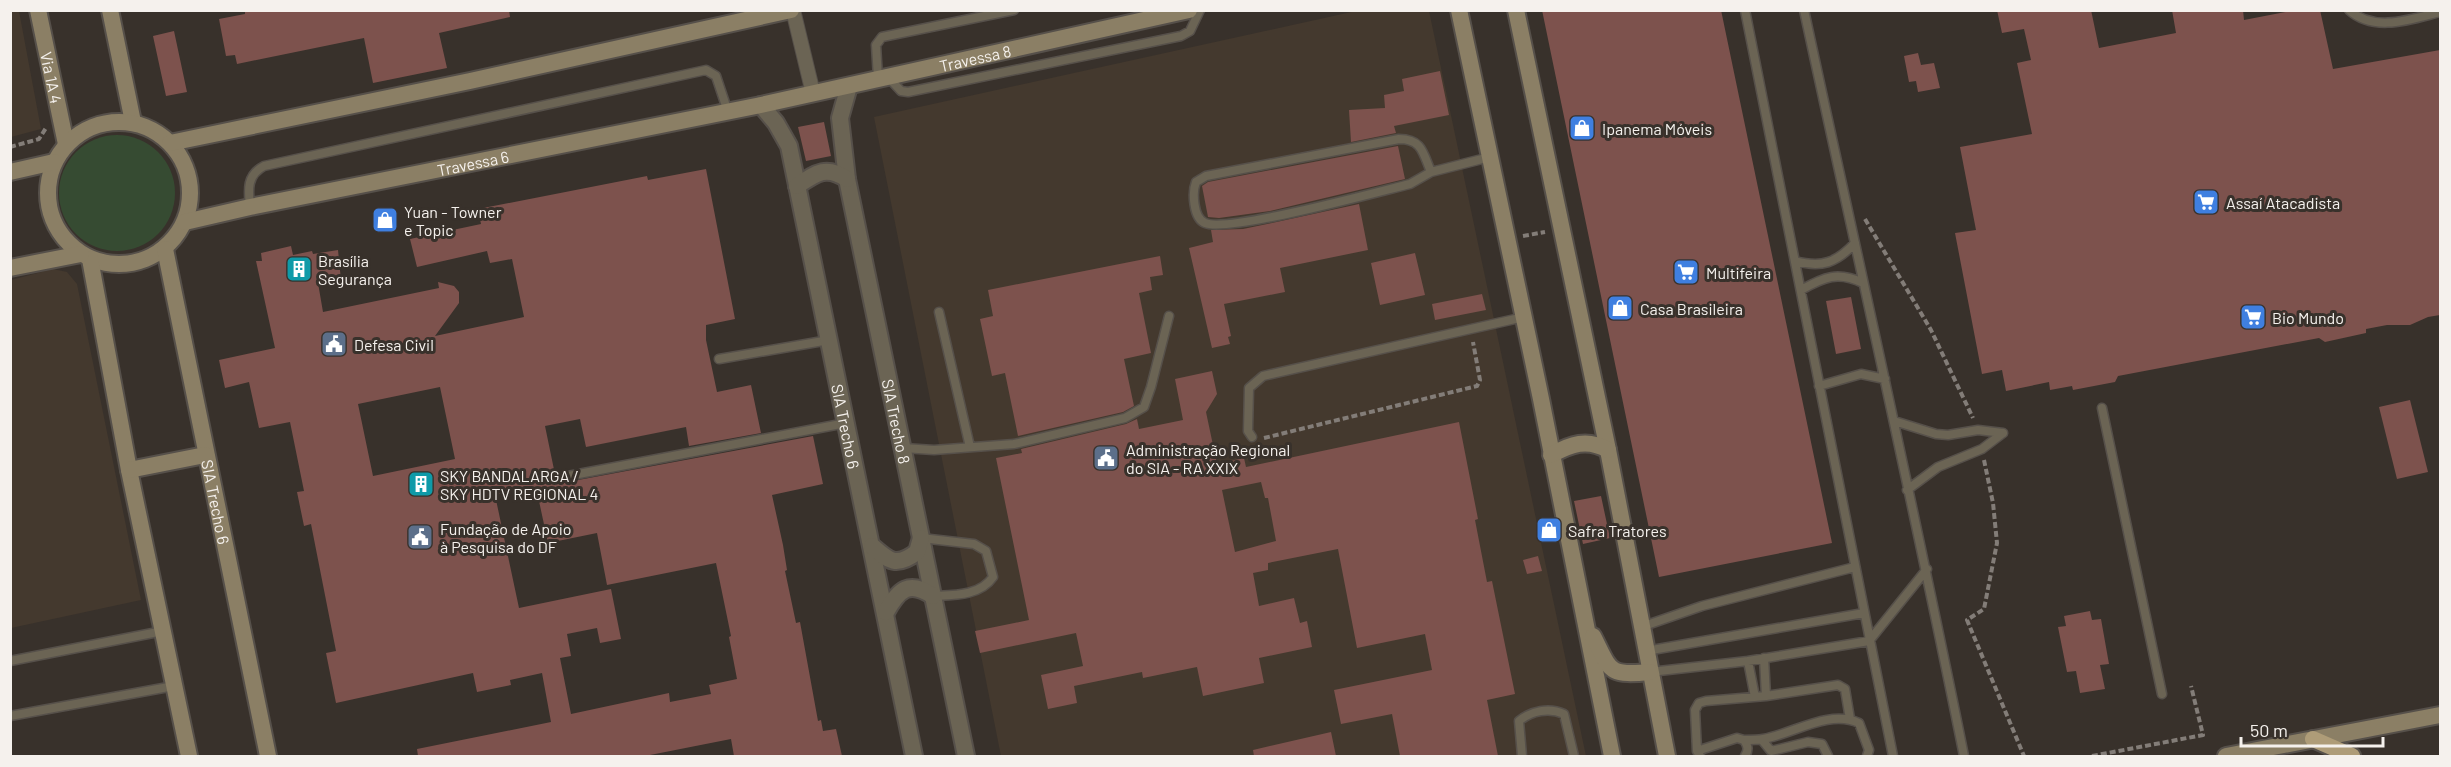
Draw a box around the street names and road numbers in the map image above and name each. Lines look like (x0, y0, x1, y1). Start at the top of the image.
street label: Travessa 8 (937, 40, 1013, 75)
street label: Via 1A 4 (37, 50, 67, 105)
street label: Travessa 6 (435, 146, 510, 179)
street label: SIA Trecho 8 (879, 377, 915, 465)
street label: SIA Trecho 6 (829, 382, 864, 470)
street label: SIA Trecho 6 (198, 458, 234, 546)

